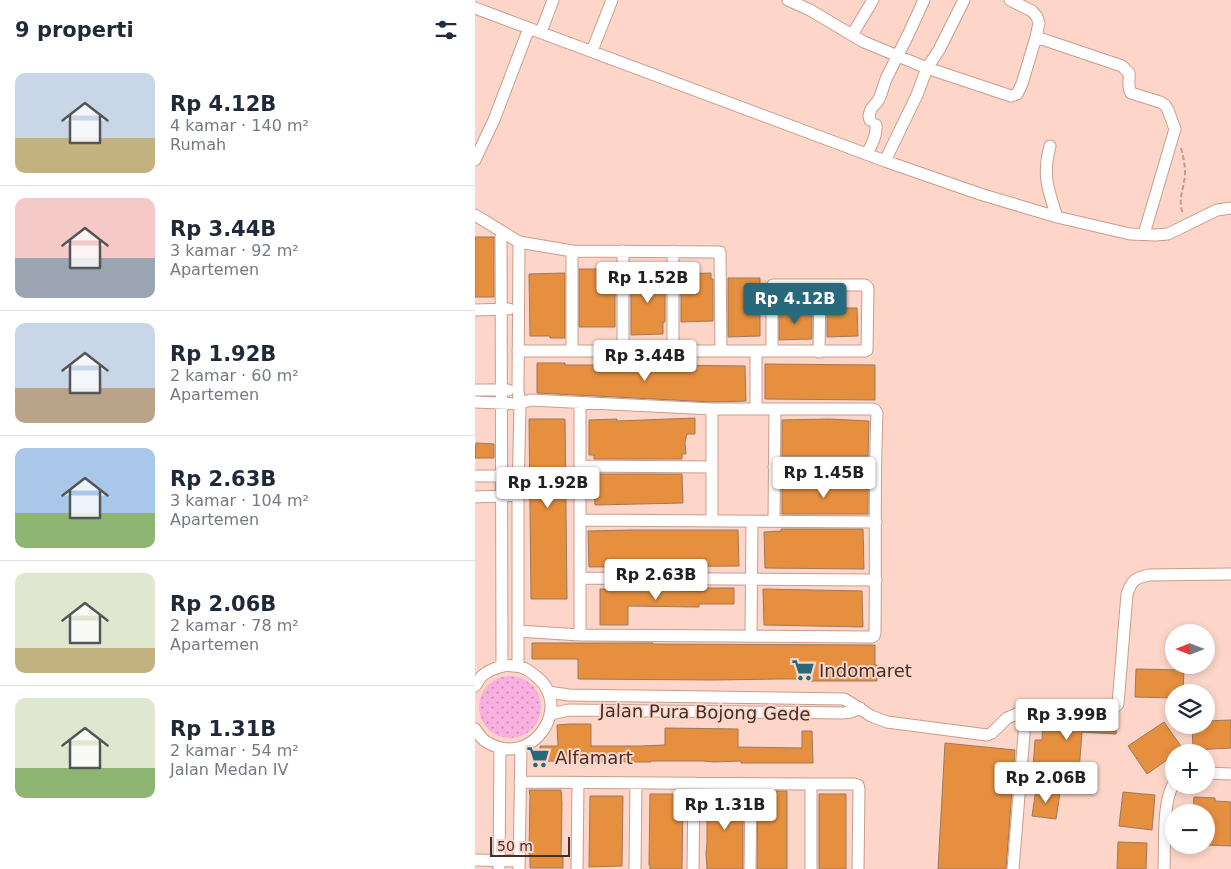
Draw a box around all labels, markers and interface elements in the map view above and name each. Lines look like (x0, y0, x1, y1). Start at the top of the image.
icon: filters (432, 16, 460, 44)
text: 9 properti (15, 18, 134, 42)
text: Rp 4.12B (170, 92, 276, 116)
icon: home (55, 93, 115, 153)
text: 4 kamar · 140 m² (170, 116, 309, 135)
text: Rumah (170, 135, 226, 154)
text: Rp 3.44B (170, 217, 276, 241)
icon: home (55, 218, 115, 278)
text: 3 kamar · 92 m² (170, 241, 299, 260)
text: Apartemen (170, 260, 259, 279)
pin: Rp 1.52B (596, 262, 700, 304)
text: Rp 1.52B (607, 268, 689, 287)
pin: Rp 4.12B (743, 282, 847, 325)
text: Rp 4.12B (754, 289, 836, 308)
pin: Rp 3.44B (593, 340, 697, 382)
text: Rp 1.92B (170, 342, 276, 366)
icon: home (55, 343, 115, 403)
text: Rp 3.44B (604, 346, 686, 365)
text: 2 kamar · 60 m² (170, 366, 299, 385)
text: Apartemen (170, 385, 259, 404)
pin: Rp 1.45B (772, 456, 876, 499)
text: Rp 1.45B (783, 463, 865, 482)
pin: Rp 1.92B (496, 466, 600, 509)
text: Rp 2.63B (170, 467, 276, 491)
icon: home (55, 468, 115, 528)
text: Rp 1.92B (507, 473, 589, 492)
text: 3 kamar · 104 m² (170, 491, 309, 510)
text: Apartemen (170, 510, 259, 529)
pin: Rp 2.63B (604, 558, 708, 601)
text: Rp 2.63B (615, 565, 697, 584)
text: Rp 2.06B (170, 592, 276, 616)
icon: home (55, 593, 115, 653)
text: 2 kamar · 78 m² (170, 616, 299, 635)
north arrow (1165, 624, 1215, 674)
map controls (1165, 624, 1215, 854)
text: Apartemen (170, 635, 259, 654)
supermarket icon: Indomaret (790, 657, 816, 683)
place label: Indomaret (819, 660, 912, 681)
button: layers (1165, 684, 1215, 734)
pin: Rp 3.99B (1015, 698, 1119, 741)
street label: Jalan Pura Bojong Gede (598, 700, 811, 724)
text: Rp 3.99B (1026, 705, 1108, 724)
text: Rp 1.31B (170, 717, 276, 741)
icon: home (55, 718, 115, 778)
text: 2 kamar · 54 m² (170, 741, 299, 760)
supermarket icon: Alfamart (525, 744, 551, 770)
button: + (1165, 744, 1215, 794)
place label: Alfamart (555, 747, 633, 768)
text: Jalan Medan IV (170, 760, 289, 779)
pin: Rp 2.06B (994, 762, 1098, 804)
text: Rp 2.06B (1005, 768, 1087, 787)
pin: Rp 1.31B (673, 788, 777, 831)
text: Rp 1.31B (684, 795, 766, 814)
button: − (1165, 804, 1215, 854)
scale bar (490, 834, 570, 857)
text: 50 m (497, 838, 533, 854)

